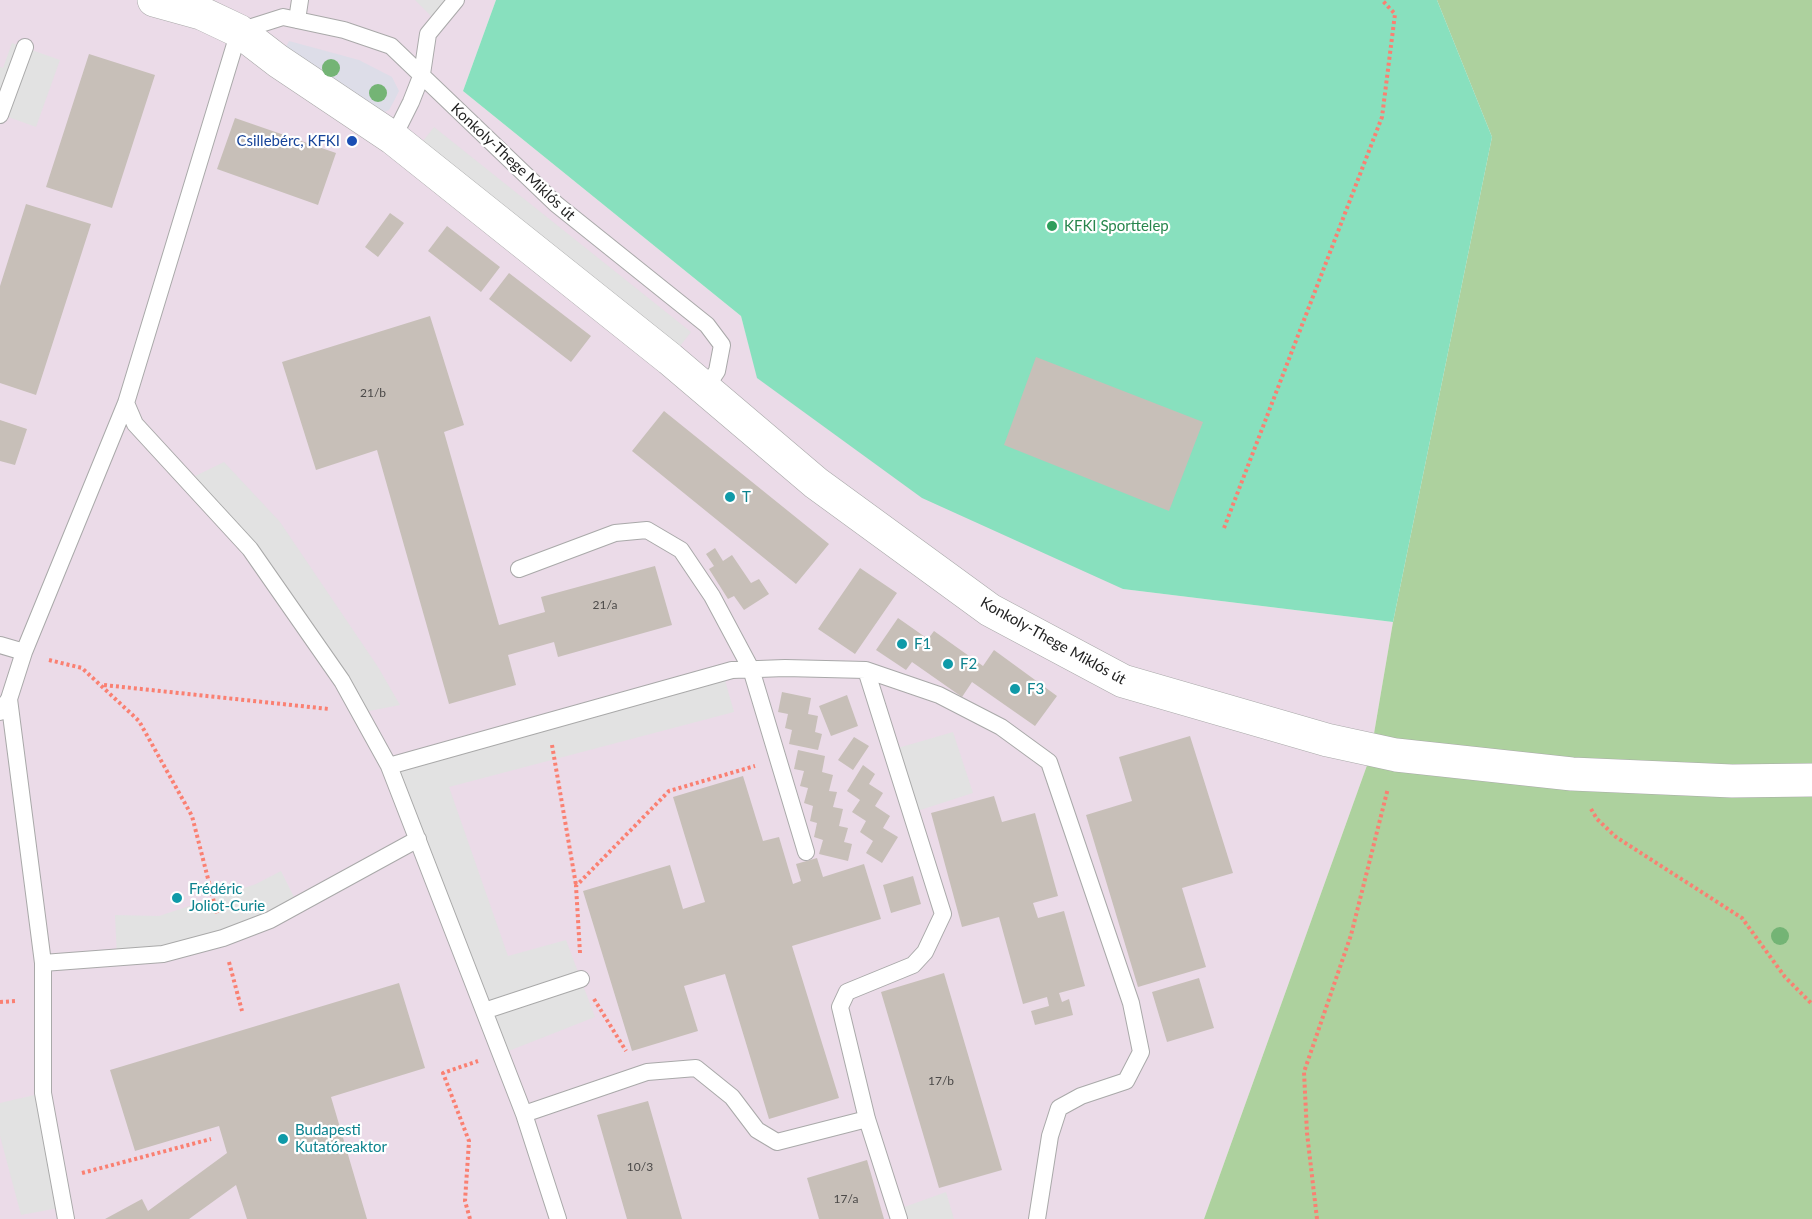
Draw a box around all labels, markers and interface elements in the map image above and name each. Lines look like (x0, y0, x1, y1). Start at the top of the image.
street label: Konkoly-Thege Miklós út (447, 100, 579, 224)
place label: Csillebérc, KFKI (236, 132, 340, 150)
marker: Csillebérc, KFKI (345, 134, 359, 148)
place label: KFKI Sporttelep (1064, 217, 1169, 235)
marker: KFKI Sporttelep (1045, 219, 1059, 233)
house number: 21/b (360, 386, 386, 400)
place label: T (742, 488, 751, 506)
marker: T (723, 490, 737, 504)
street label: Konkoly-Thege Miklós út (977, 593, 1129, 689)
house number: 21/a (593, 598, 617, 612)
place label: F1 (914, 635, 931, 653)
marker: F1 (895, 637, 909, 651)
place label: F2 (960, 655, 977, 673)
marker: F2 (941, 657, 955, 671)
place label: F3 (1027, 680, 1044, 698)
marker: F3 (1008, 682, 1022, 696)
place label: Frédéric Joliot-Curie (189, 880, 265, 915)
marker: Frédéric Joliot-Curie (170, 891, 184, 905)
house number: 17/b (928, 1074, 954, 1088)
place label: Budapesti Kutatóreaktor (295, 1121, 387, 1156)
marker: Budapesti Kutatóreaktor (276, 1132, 290, 1146)
house number: 10/3 (627, 1160, 653, 1174)
house number: 17/a (834, 1192, 858, 1206)

